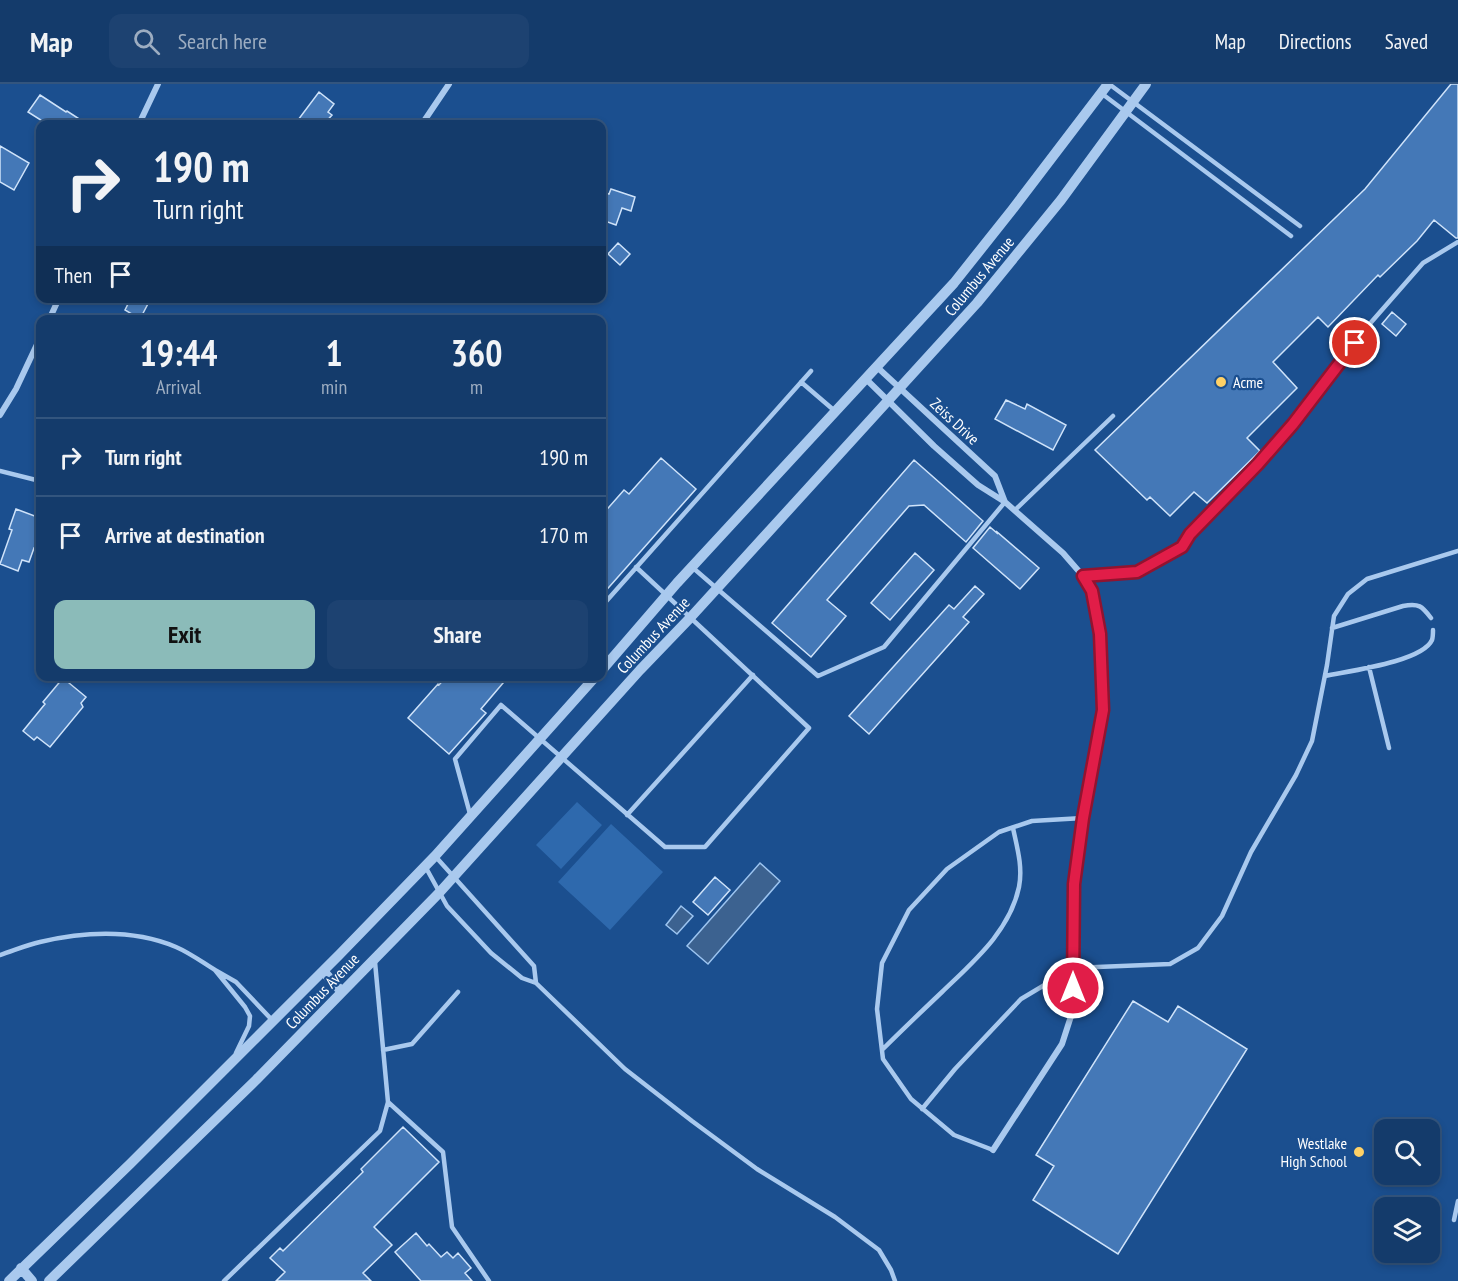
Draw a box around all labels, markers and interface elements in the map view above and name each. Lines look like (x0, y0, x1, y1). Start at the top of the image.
search box (109, 14, 529, 68)
text: Map (30, 23, 73, 60)
icon: search (130, 25, 163, 58)
text: Search here (178, 27, 267, 55)
text: Map (1215, 28, 1246, 55)
text: Directions (1279, 28, 1352, 55)
text: Saved (1385, 28, 1428, 55)
text: 190 m (153, 139, 250, 194)
icon: right (54, 144, 132, 222)
text: Turn right (153, 192, 244, 226)
street label: Columbus Avenue (940, 232, 1018, 320)
icon: arrive (104, 258, 137, 291)
text: Then (54, 261, 92, 289)
pin (1329, 317, 1380, 368)
icon: arrive (1338, 326, 1371, 359)
text: 19:44 (140, 329, 217, 376)
text: 1 (325, 329, 343, 376)
text: 360 (451, 329, 502, 376)
place label: Acme (1233, 372, 1263, 392)
text: Arrival (156, 374, 201, 400)
text: min (321, 374, 347, 400)
text: m (470, 374, 483, 400)
marker: Acme (1214, 375, 1228, 389)
street label: Zeiss Drive (926, 393, 984, 449)
icon: right (54, 441, 87, 474)
text: Turn right (105, 443, 182, 471)
text: 190 m (539, 443, 588, 471)
icon: arrive (54, 519, 87, 552)
text: Arrive at destination (105, 521, 265, 549)
text: 170 m (539, 521, 588, 549)
street label: Columbus Avenue (612, 592, 694, 678)
button: Exit (54, 600, 315, 669)
button: Share (327, 600, 588, 669)
street label: Columbus Avenue (281, 949, 363, 1033)
position arrow (1041, 956, 1105, 1020)
map controls (1374, 1119, 1440, 1263)
button: search (1374, 1119, 1440, 1185)
place label: Westlake High School (1280, 1133, 1347, 1171)
marker: Westlake High School (1352, 1145, 1366, 1159)
button: layers (1374, 1197, 1440, 1263)

